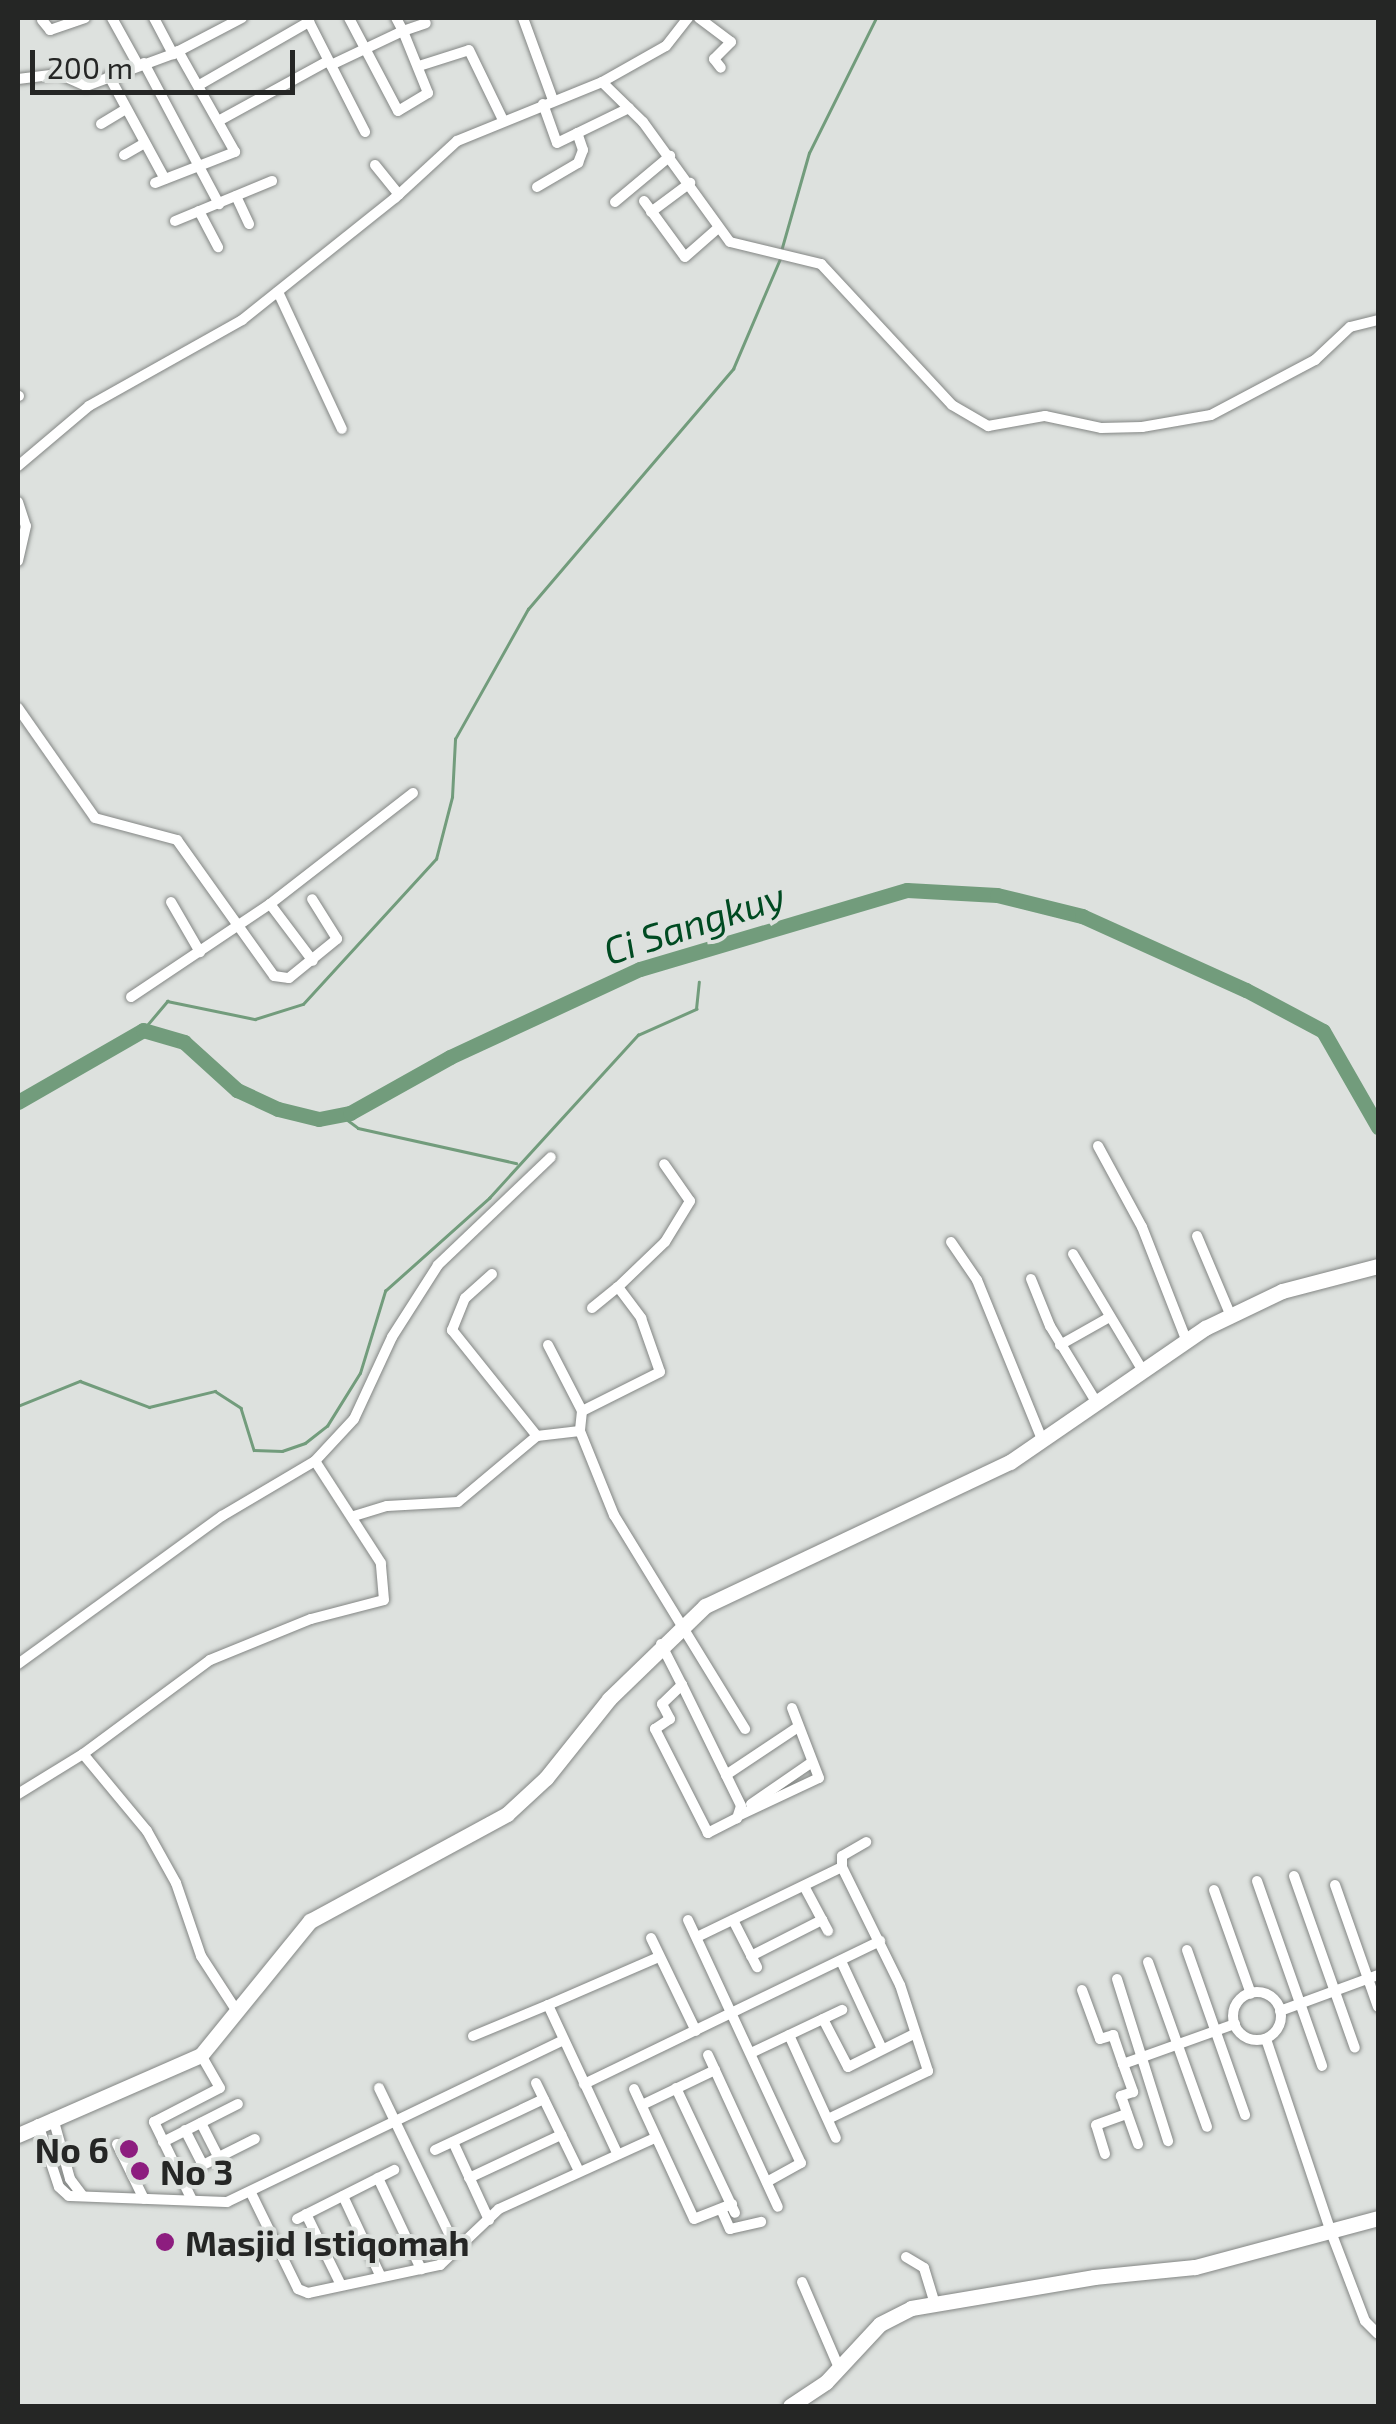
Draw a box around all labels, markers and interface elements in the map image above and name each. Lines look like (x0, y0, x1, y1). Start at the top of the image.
scale bar (35, 30, 300, 92)
text: 200 m (47, 49, 133, 85)
water label: Ci Sangkuy (598, 872, 790, 974)
place label: No 6 (35, 2128, 109, 2170)
marker: No 6 (118, 2138, 140, 2160)
place label: No 3 (160, 2150, 233, 2192)
marker: No 3 (129, 2160, 151, 2182)
place label: Masjid Istiqomah (185, 2221, 469, 2263)
marker: Masjid Istiqomah (154, 2231, 176, 2253)

